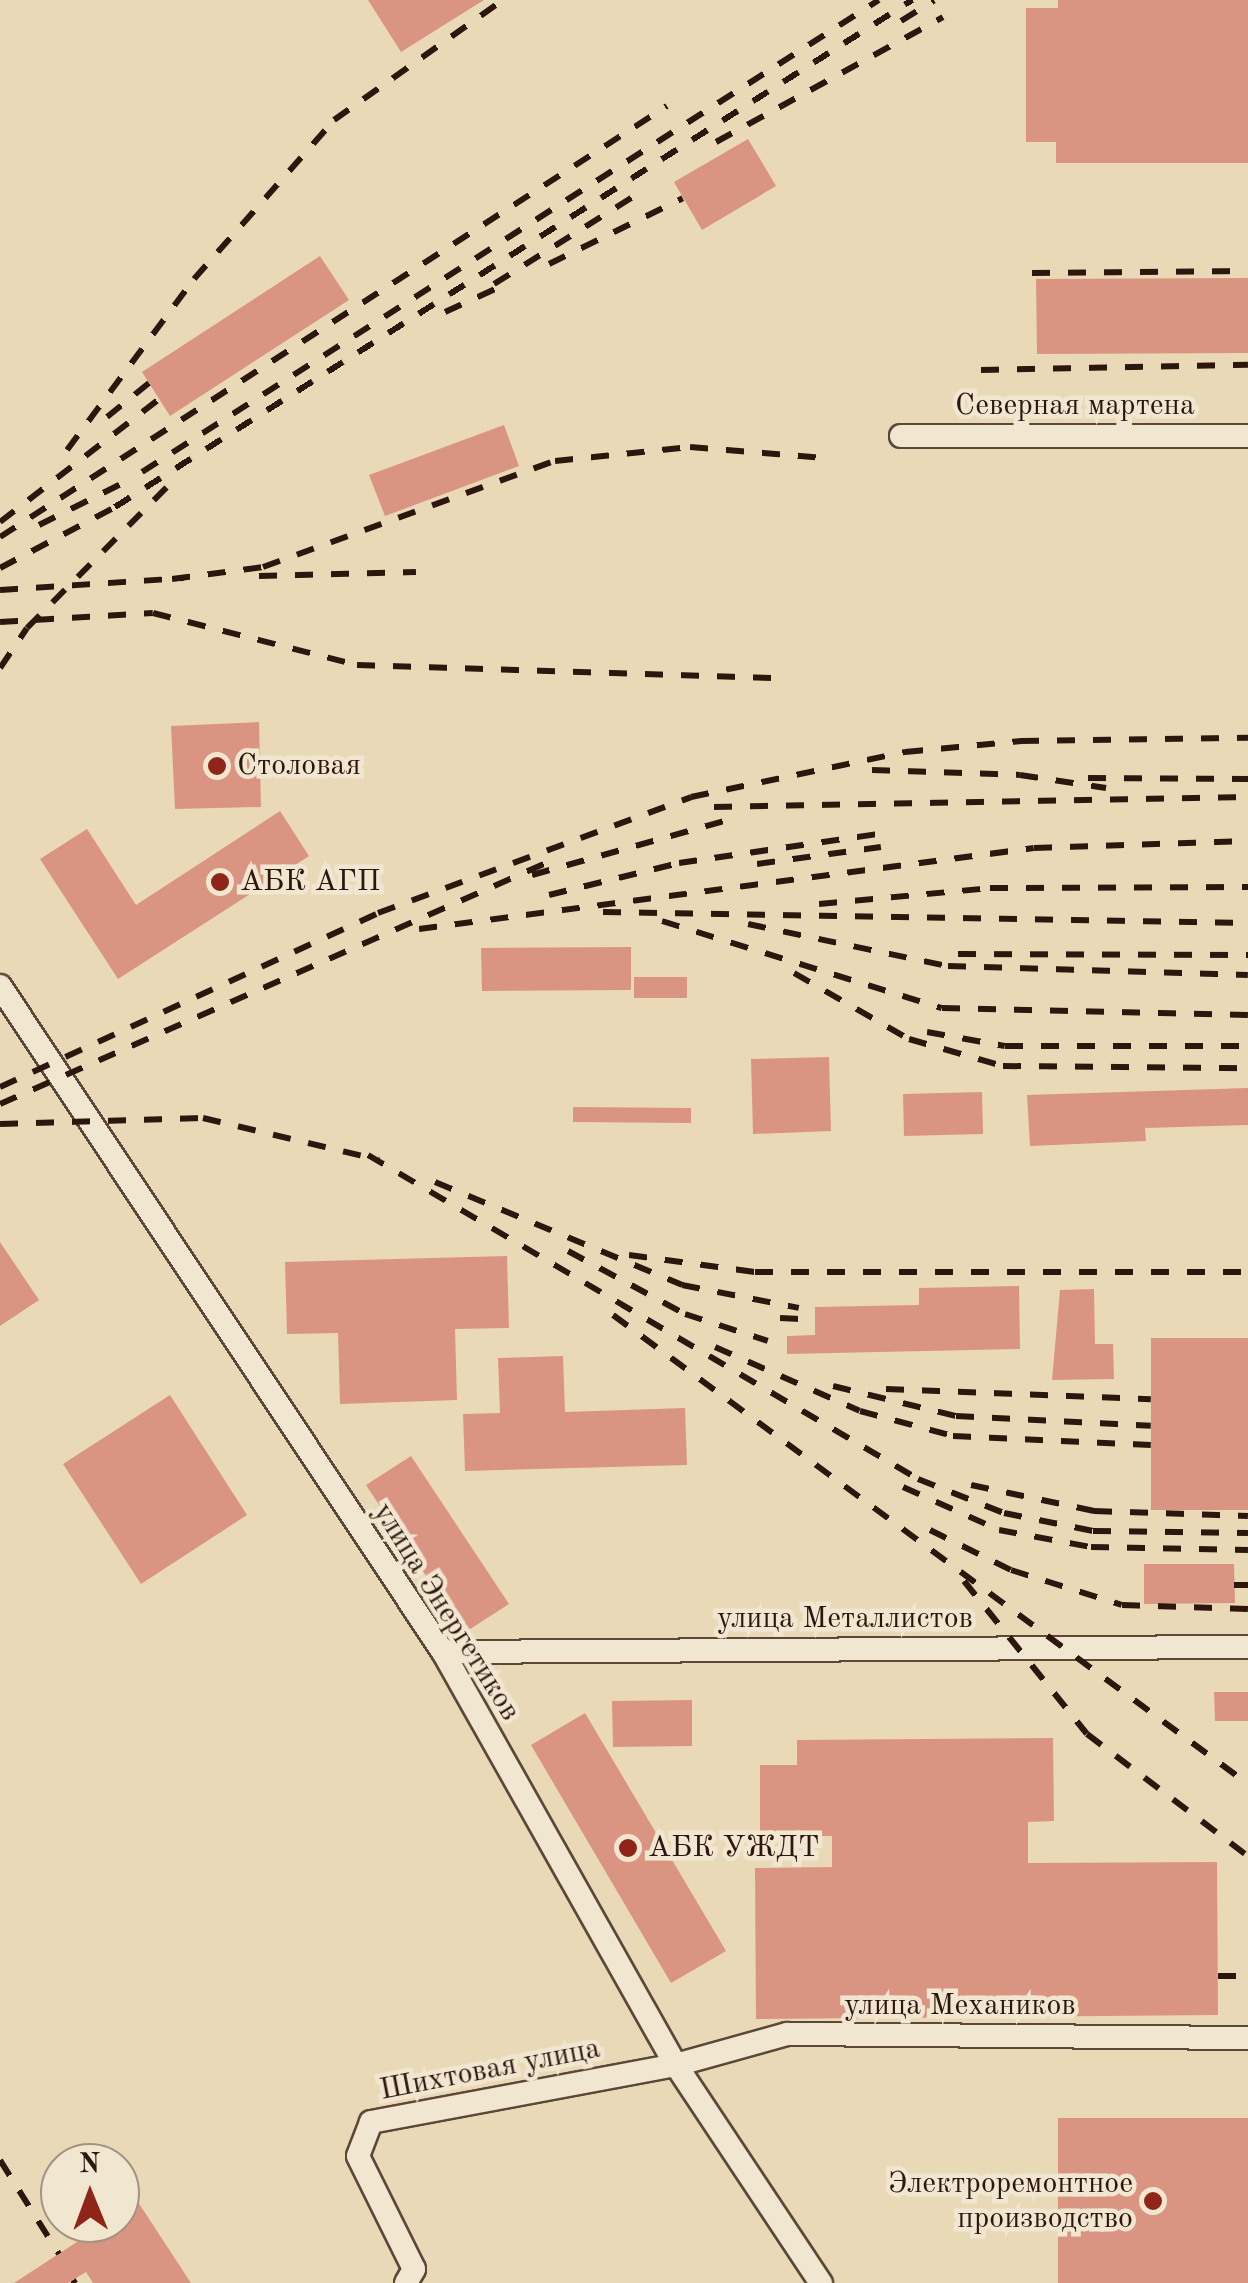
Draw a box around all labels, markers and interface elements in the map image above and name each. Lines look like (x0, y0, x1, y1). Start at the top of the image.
street label: Северная мартена (955, 388, 1195, 424)
place label: Столовая (237, 748, 361, 784)
marker: Столовая (206, 755, 228, 777)
place label: АБК АГП (240, 864, 380, 900)
marker: АБК АГП (209, 871, 231, 893)
street label: улица Энергетиков (364, 1496, 528, 1728)
street label: улица Металлистов (717, 1601, 973, 1637)
place label: АБК УЖДТ (648, 1830, 819, 1866)
marker: АБК УЖДТ (617, 1837, 639, 1859)
street label: улица Механиков (844, 1988, 1076, 2024)
street label: Шихтовая улица (377, 2031, 603, 2109)
north arrow (40, 2143, 140, 2243)
text: N (79, 2151, 100, 2179)
place label: Электроремонтное производство (888, 2166, 1133, 2236)
marker: Электроремонтное производство (1142, 2190, 1164, 2212)

